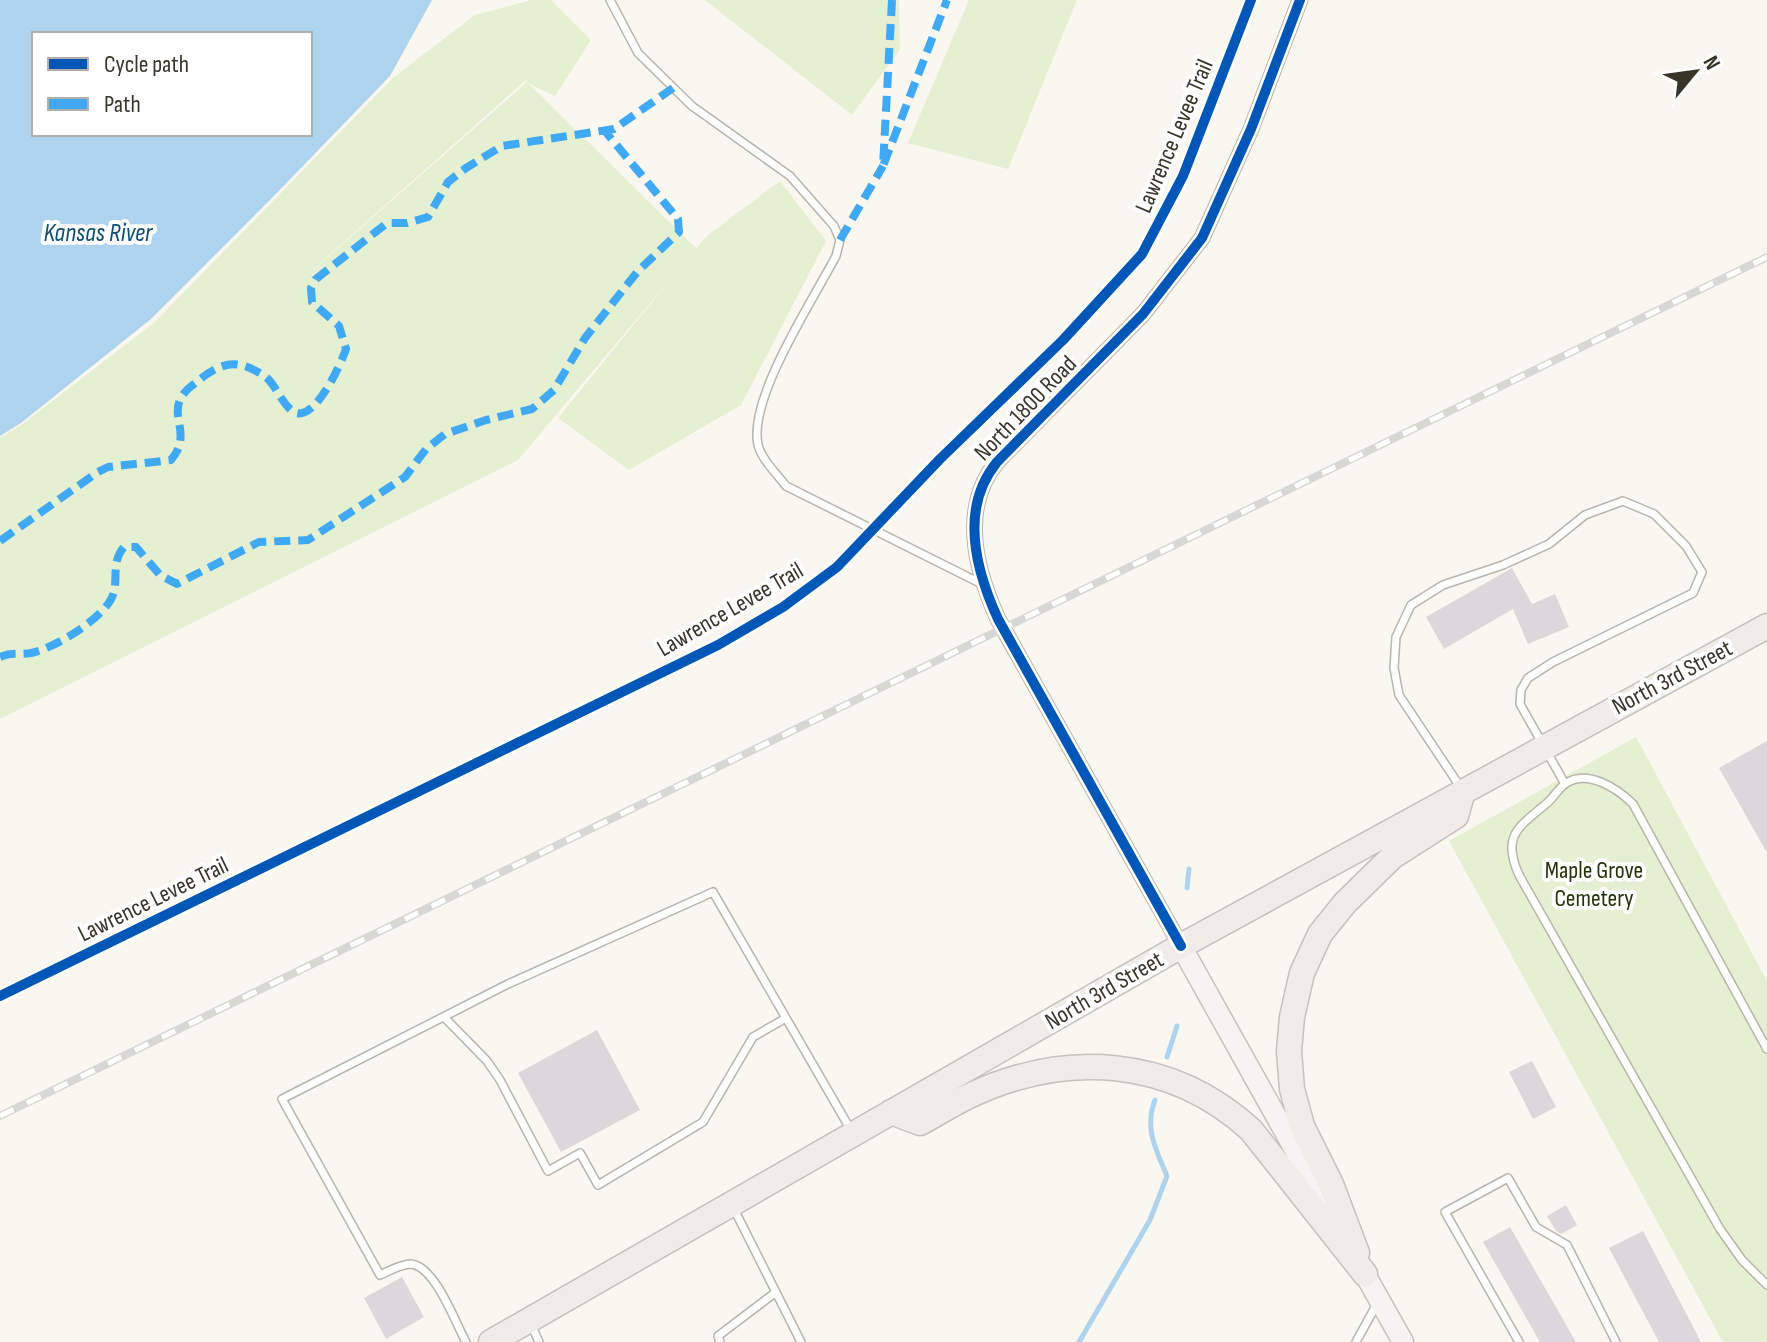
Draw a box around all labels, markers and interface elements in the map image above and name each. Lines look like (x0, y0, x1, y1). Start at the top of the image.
legend (32, 32, 312, 136)
north arrow (1655, 32, 1735, 112)
text: Cycle path (104, 50, 189, 79)
text: N (1697, 51, 1726, 75)
street label: Lawrence Levee Trail (1129, 55, 1220, 217)
text: Path (104, 90, 141, 119)
water label: Kansas River (44, 218, 154, 249)
street label: North 1800 Road (968, 350, 1083, 467)
street label: Lawrence Levee Trail (652, 556, 808, 663)
street label: North 3rd Street (1607, 634, 1737, 721)
street label: Lawrence Levee Trail (73, 851, 233, 948)
park label: Maple Grove Cemetery (1545, 856, 1643, 913)
street label: North 3rd Street (1040, 945, 1169, 1036)

